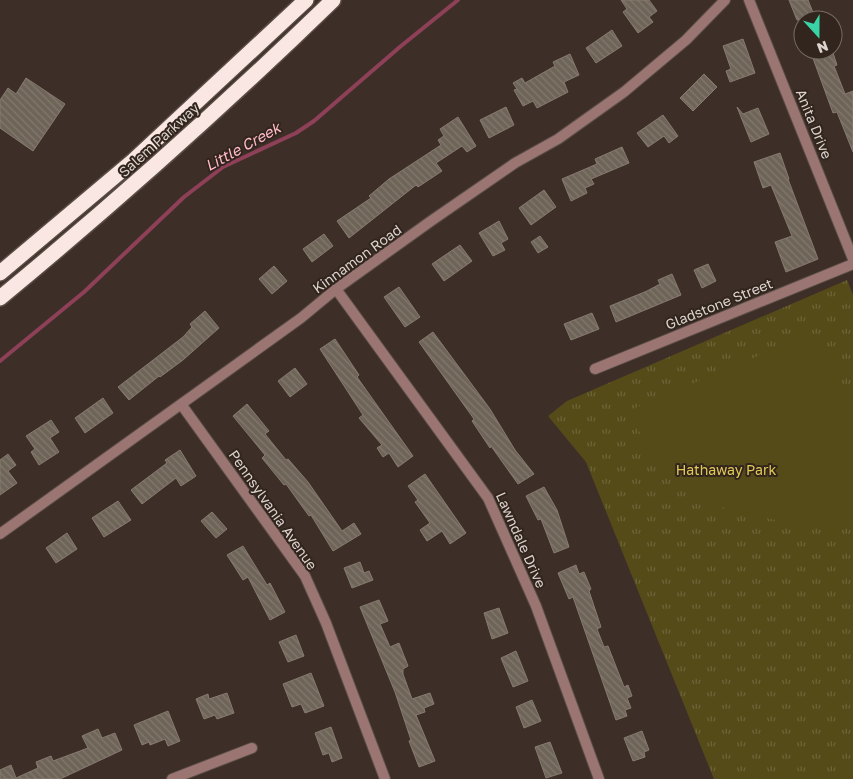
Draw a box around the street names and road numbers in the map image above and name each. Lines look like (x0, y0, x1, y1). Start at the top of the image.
street label: Anita Drive (793, 87, 836, 161)
street label: Salem Parkway (115, 99, 202, 180)
street label: Kinnamon Road (309, 221, 404, 297)
street label: Gladstone Street (663, 274, 775, 333)
street label: Pennsylvania Avenue (226, 447, 321, 573)
street label: Lawndale Drive (493, 489, 550, 590)

